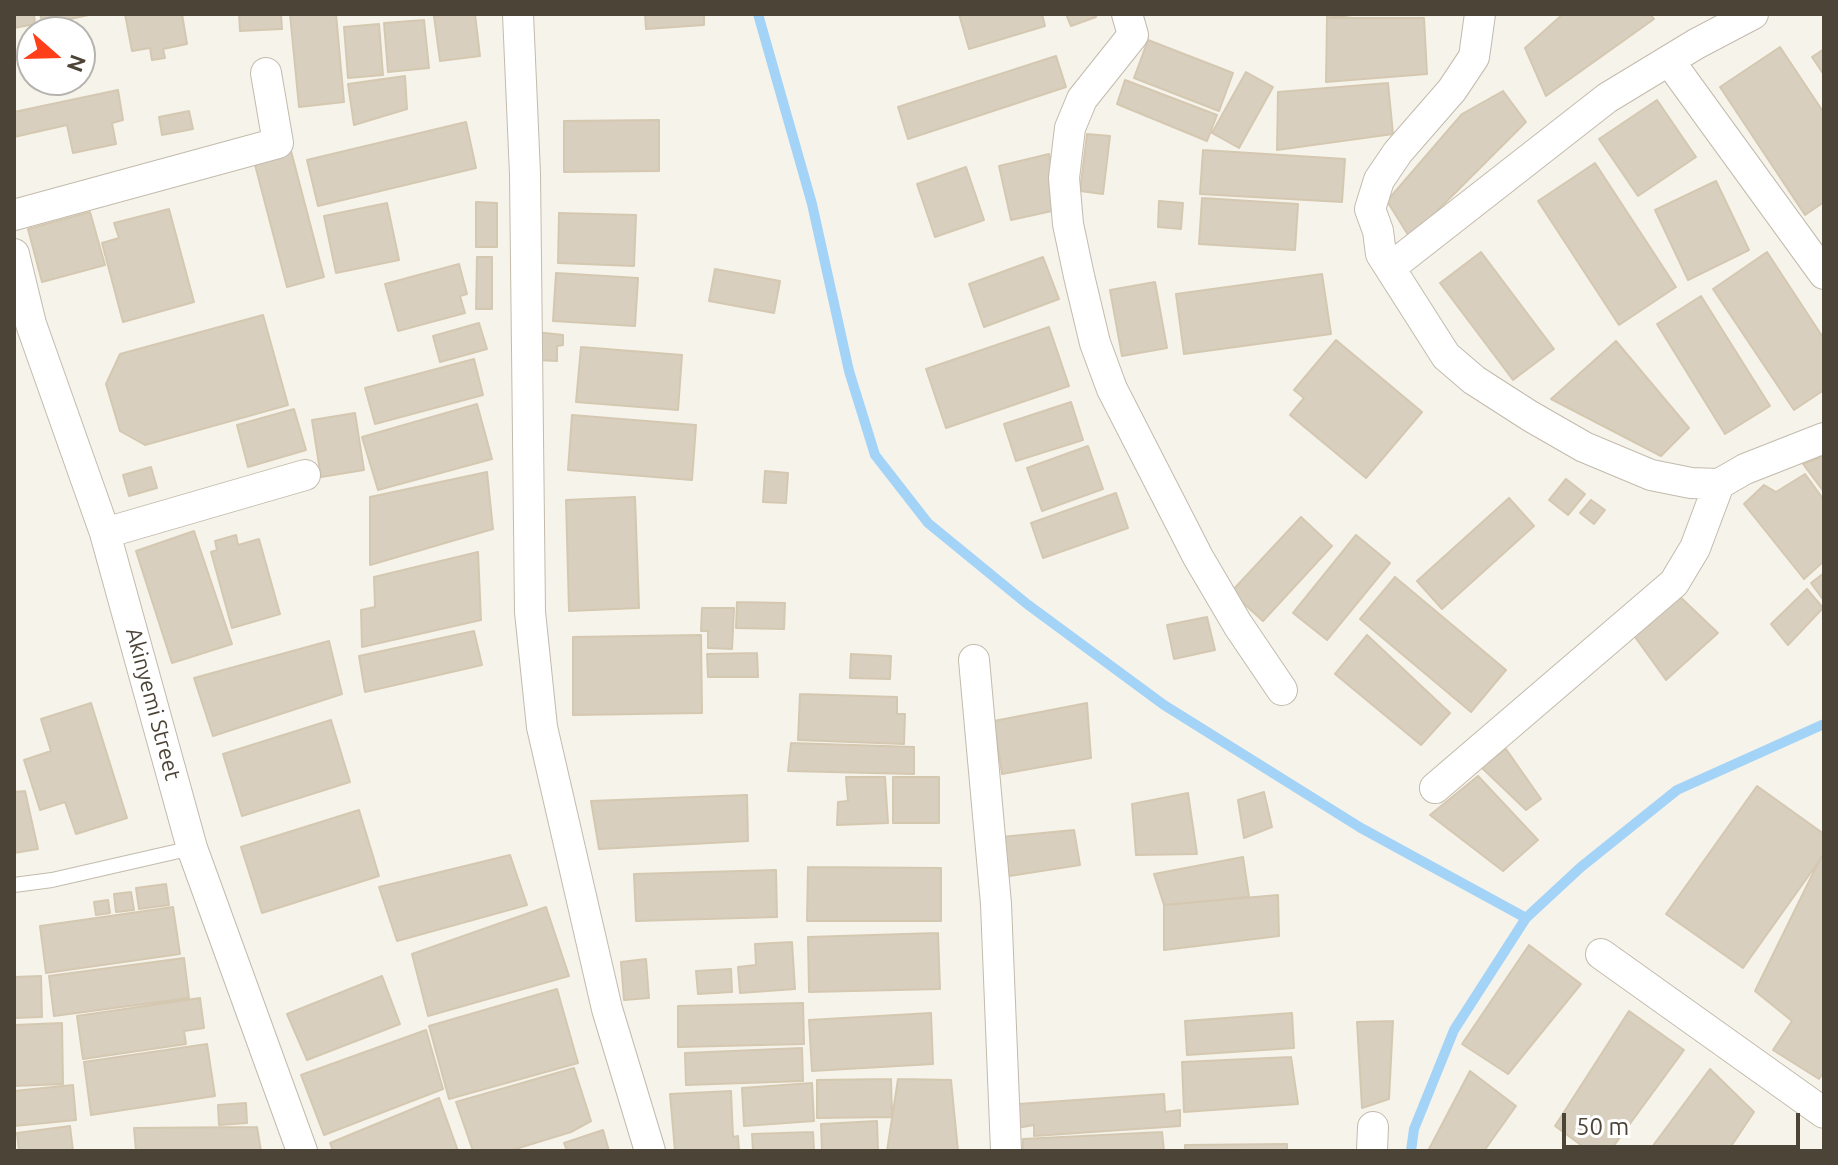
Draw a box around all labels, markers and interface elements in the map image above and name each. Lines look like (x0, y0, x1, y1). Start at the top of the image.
north arrow (16, 16, 96, 96)
text: N (63, 52, 92, 76)
street label: Akinyemi Street (120, 625, 186, 783)
scale bar (1566, 1097, 1804, 1147)
text: 50 m (1576, 1113, 1629, 1140)

